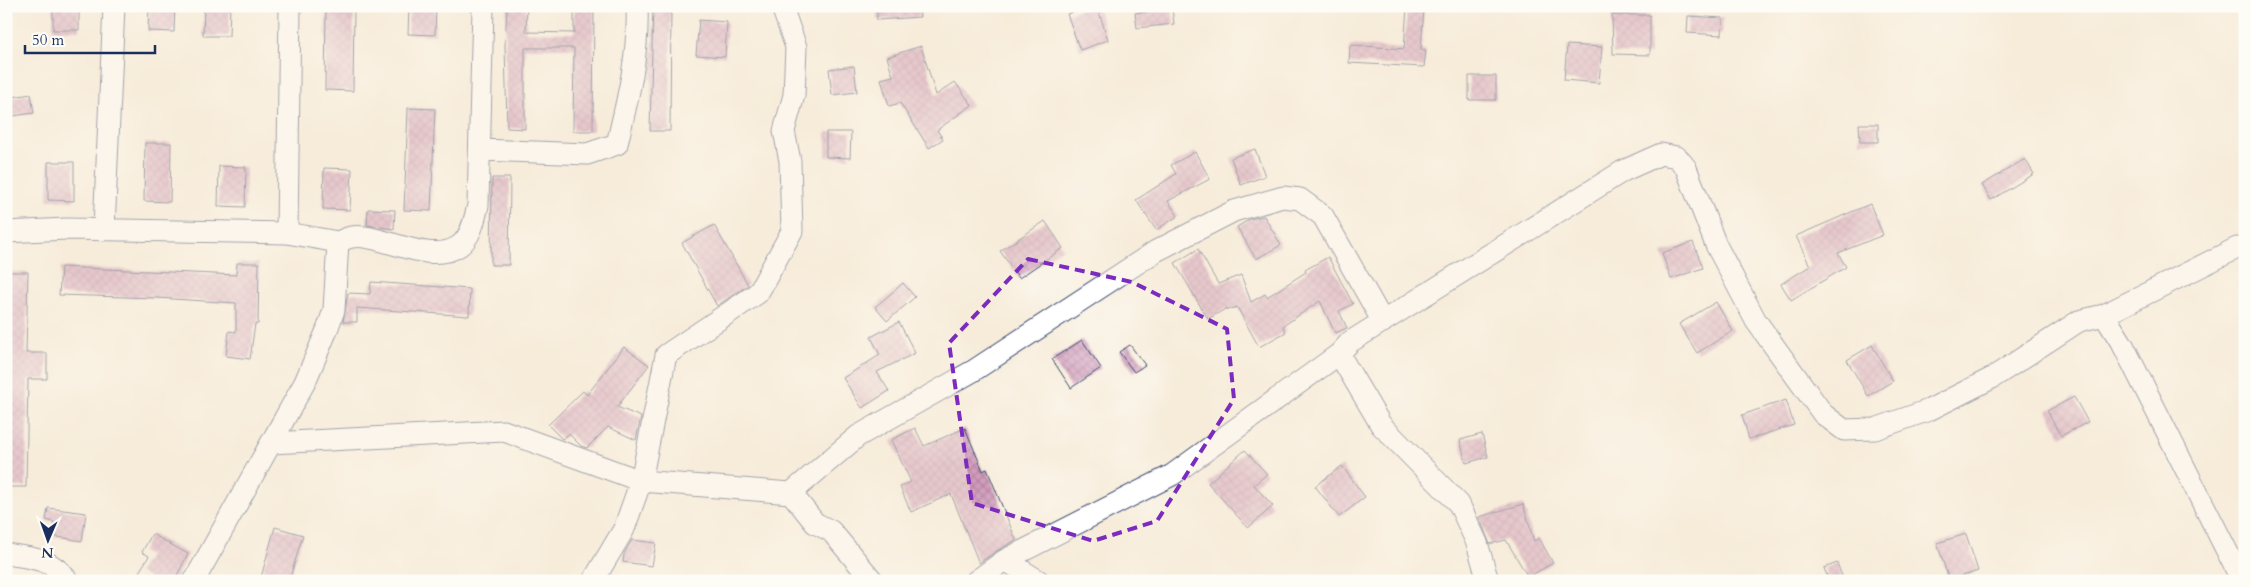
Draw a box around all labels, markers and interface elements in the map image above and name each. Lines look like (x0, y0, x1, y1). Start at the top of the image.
scale bar (25, 22, 155, 54)
text: 50 m (32, 30, 64, 50)
north arrow (22, 514, 72, 564)
text: N (41, 543, 54, 562)

